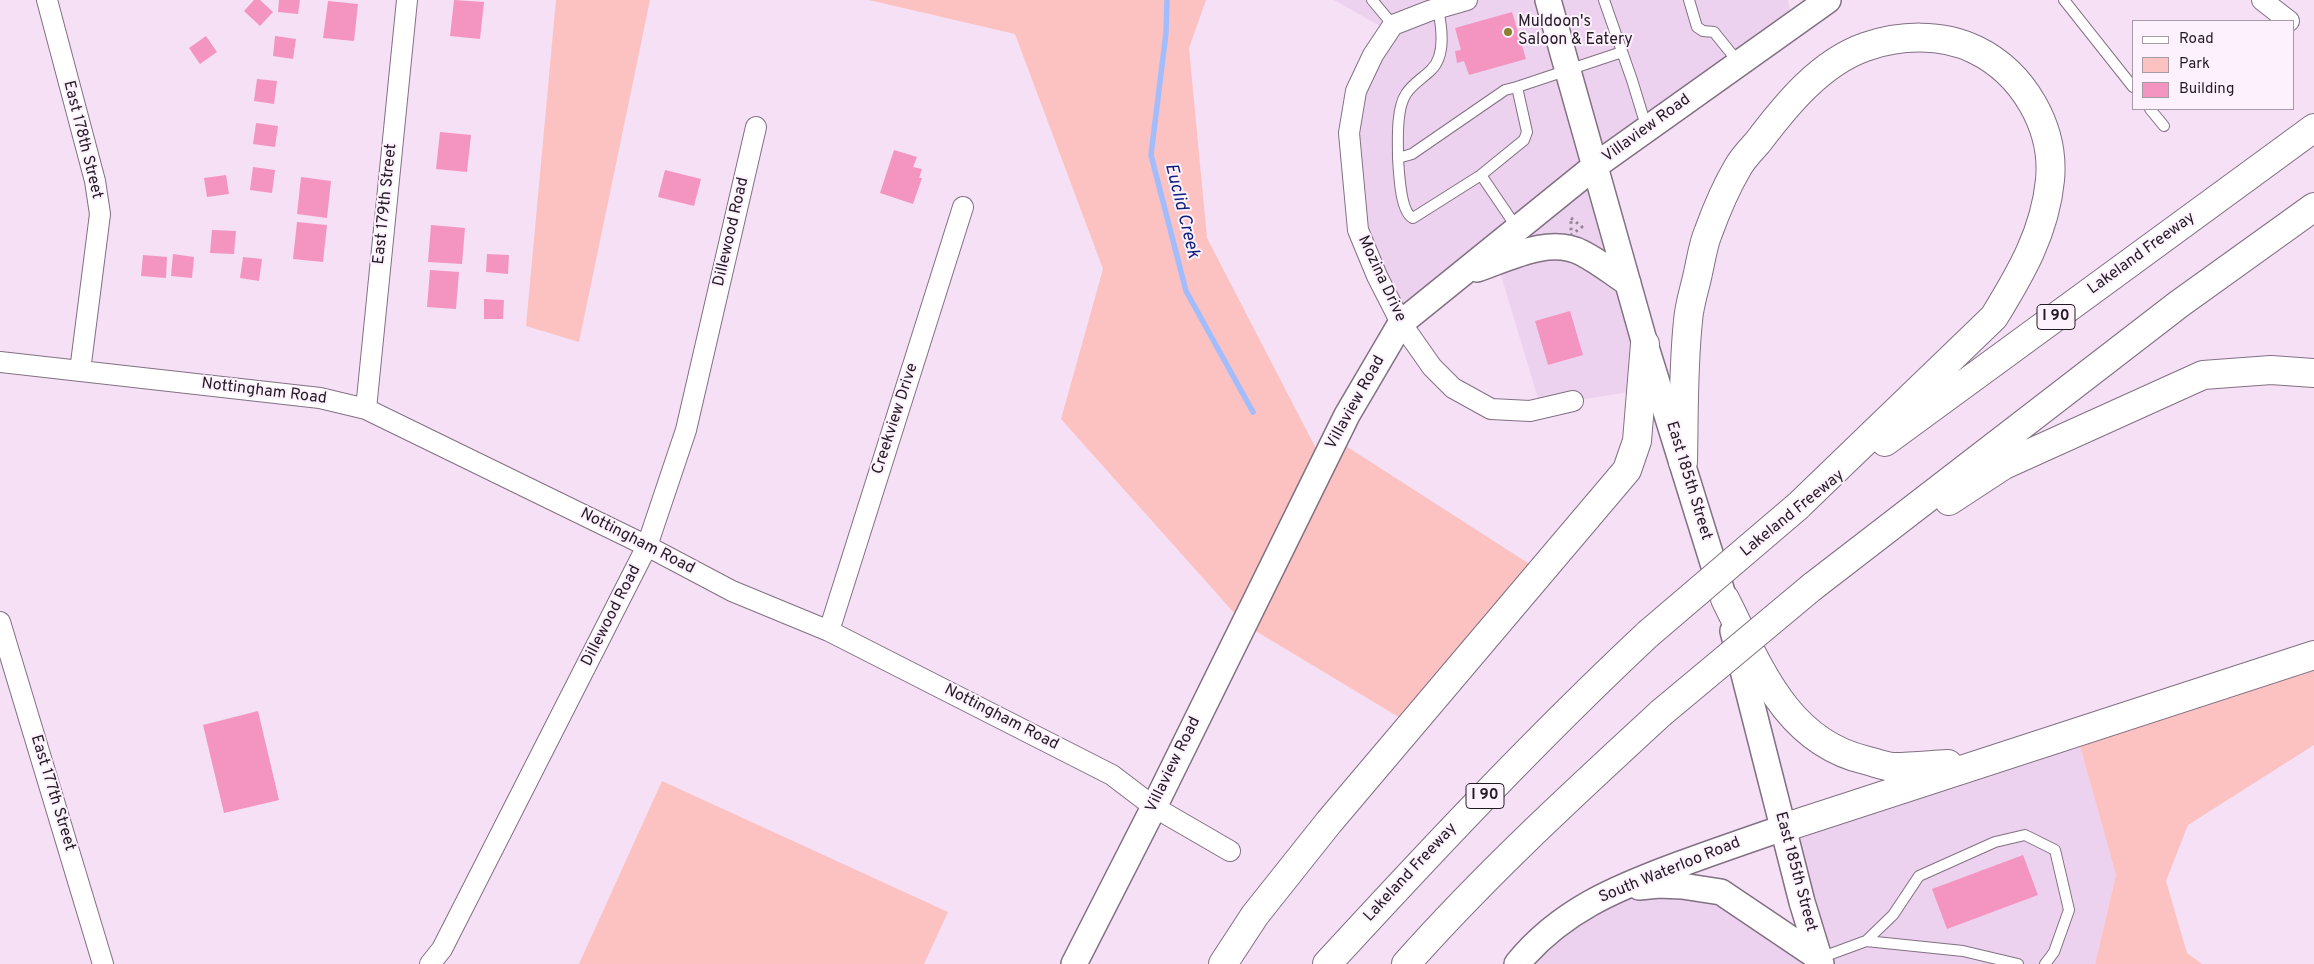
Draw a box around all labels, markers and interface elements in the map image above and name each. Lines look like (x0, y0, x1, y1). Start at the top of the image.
place label: Muldoon's Saloon & Eatery (1518, 13, 1633, 51)
legend (2132, 20, 2294, 110)
marker: Muldoon's Saloon & Eatery (1502, 26, 1514, 38)
text: Road (2179, 30, 2214, 49)
text: Park (2179, 55, 2210, 74)
street label: East 178th Street (58, 79, 106, 201)
text: Building (2179, 80, 2234, 99)
street label: Villaview Road (1599, 91, 1695, 167)
street label: East 179th Street (370, 143, 402, 265)
water label: Euclid Creek (1159, 161, 1203, 261)
street label: Dillewood Road (710, 176, 754, 288)
street label: Lakeland Freeway (2085, 209, 2199, 299)
street label: Mozina Drive (1353, 233, 1409, 325)
road number: I 90 (2037, 304, 2075, 330)
street label: Villaview Road (1322, 353, 1390, 453)
street label: Creekview Drive (869, 361, 923, 477)
street label: Nottingham Road (200, 375, 328, 409)
street label: East 185th Street (1661, 419, 1715, 543)
street label: Lakeland Freeway (1737, 466, 1849, 562)
street label: Nottingham Road (576, 505, 698, 579)
street label: Dillewood Road (578, 562, 646, 670)
street label: Nottingham Road (940, 681, 1062, 755)
street label: Villaview Road (1143, 714, 1205, 816)
street label: East 177th Street (25, 733, 79, 853)
road number: I 90 (1466, 784, 1504, 808)
street label: East 185th Street (1770, 810, 1820, 934)
street label: Lakeland Freeway (1360, 820, 1462, 926)
street label: South Waterloo Road (1596, 834, 1744, 908)

